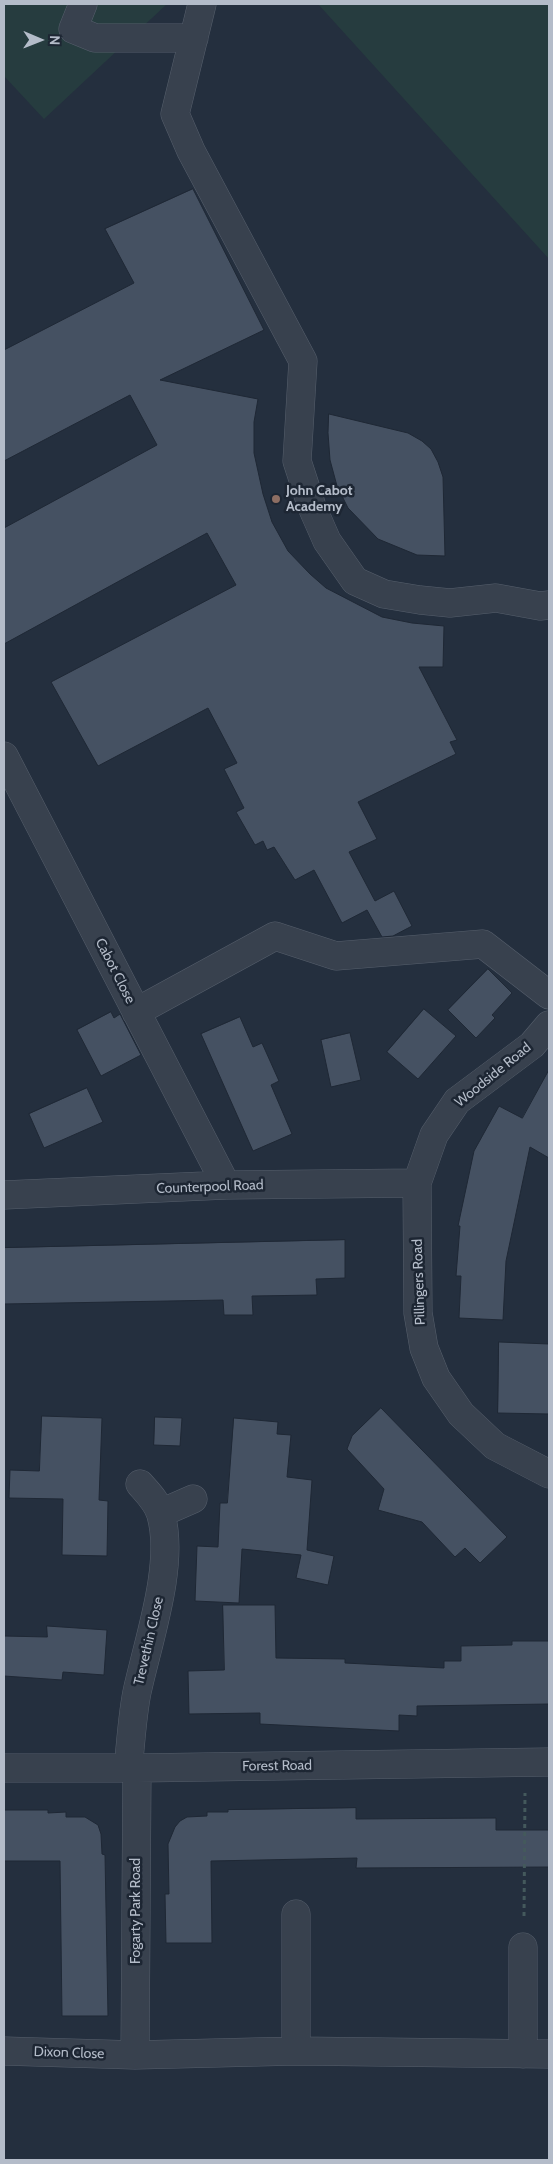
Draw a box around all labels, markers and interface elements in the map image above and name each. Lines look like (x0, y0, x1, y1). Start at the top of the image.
north arrow (15, 15, 65, 65)
text: N (46, 35, 64, 45)
place label: John Cabot Academy (286, 483, 353, 516)
marker: John Cabot Academy (270, 493, 282, 505)
street label: Cabot Close (91, 936, 139, 1006)
street label: Woodside Road (452, 1039, 534, 1111)
street label: Counterpool Road (156, 1177, 264, 1197)
street label: Pillingers Road (409, 1239, 429, 1325)
street label: Trevethin Close (131, 1595, 167, 1687)
street label: Forest Road (242, 1757, 312, 1775)
street label: Fogarty Park Road (128, 1858, 144, 1964)
street label: Dixon Close (33, 2043, 105, 2063)

